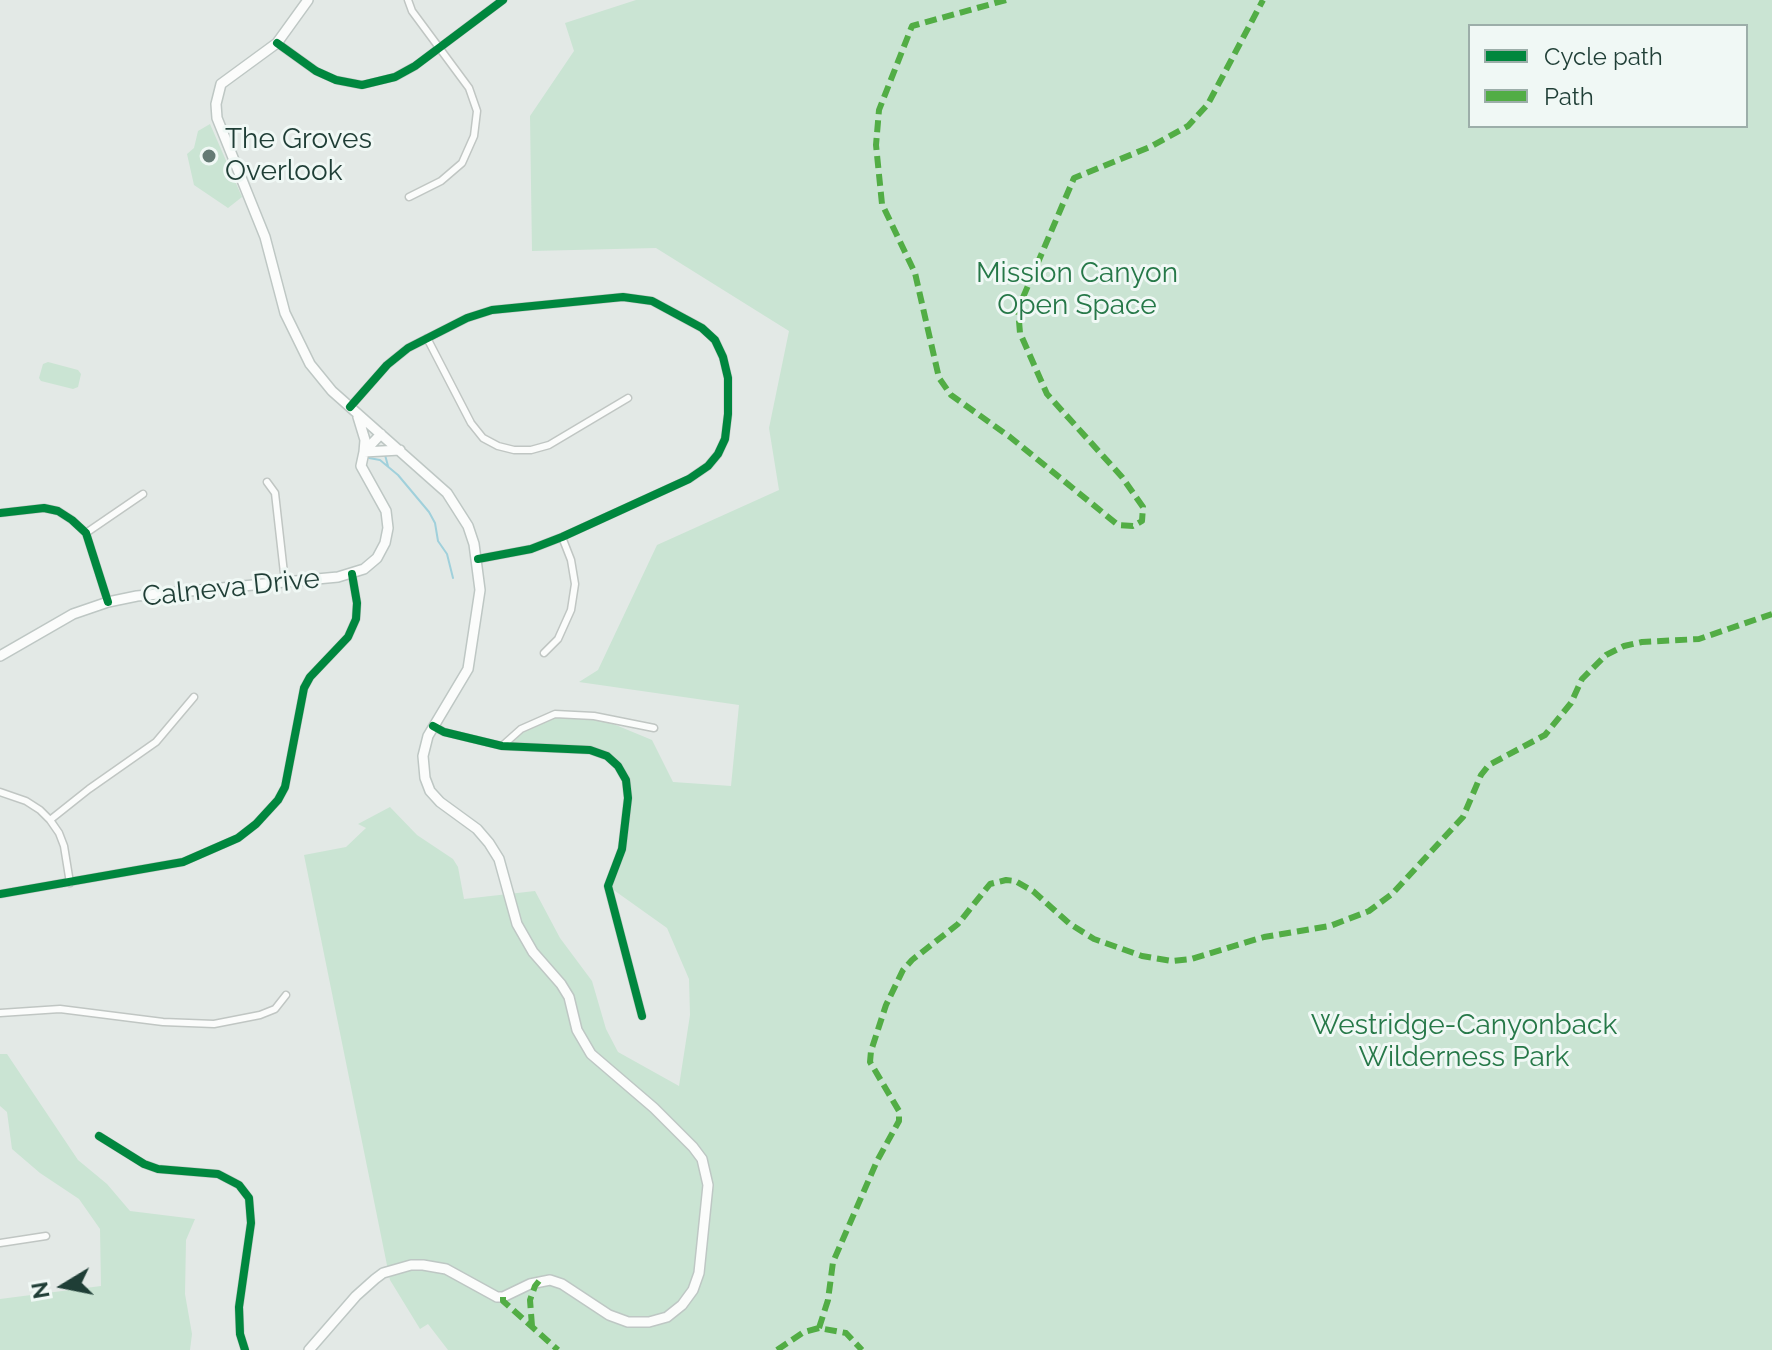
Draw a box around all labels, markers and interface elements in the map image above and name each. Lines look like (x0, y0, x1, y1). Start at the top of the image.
legend (1468, 24, 1748, 128)
text: Cycle path (1544, 42, 1663, 71)
text: Path (1544, 82, 1594, 111)
place label: The Groves Overlook (225, 123, 372, 189)
marker: The Groves Overlook (200, 147, 218, 165)
park label: Mission Canyon Open Space (976, 257, 1178, 323)
street label: Calneva Drive (141, 562, 321, 614)
park label: Westridge-Canyonback Wilderness Park (1311, 1009, 1617, 1075)
north arrow (24, 1246, 104, 1326)
text: N (26, 1280, 55, 1301)

